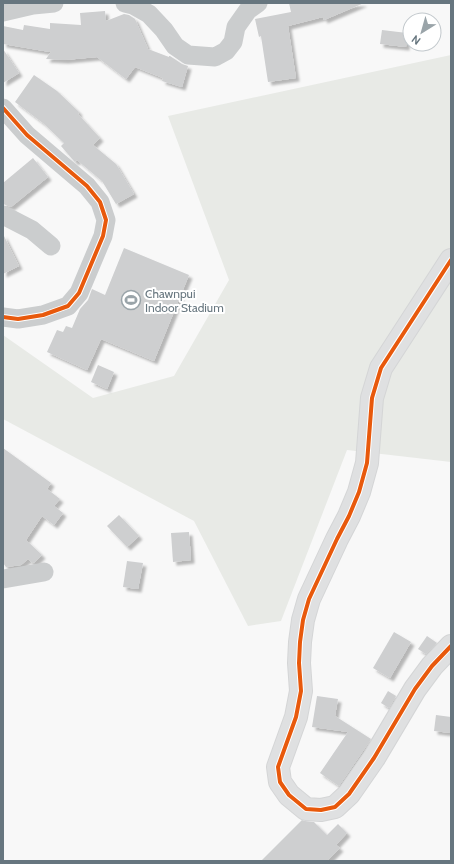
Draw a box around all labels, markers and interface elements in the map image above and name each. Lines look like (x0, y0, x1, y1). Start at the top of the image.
north arrow (402, 12, 442, 52)
text: N (409, 32, 423, 48)
place label: Chawnpui Indoor Stadium (145, 286, 224, 315)
sports icon: Chawnpui Indoor Stadium (120, 289, 142, 311)

